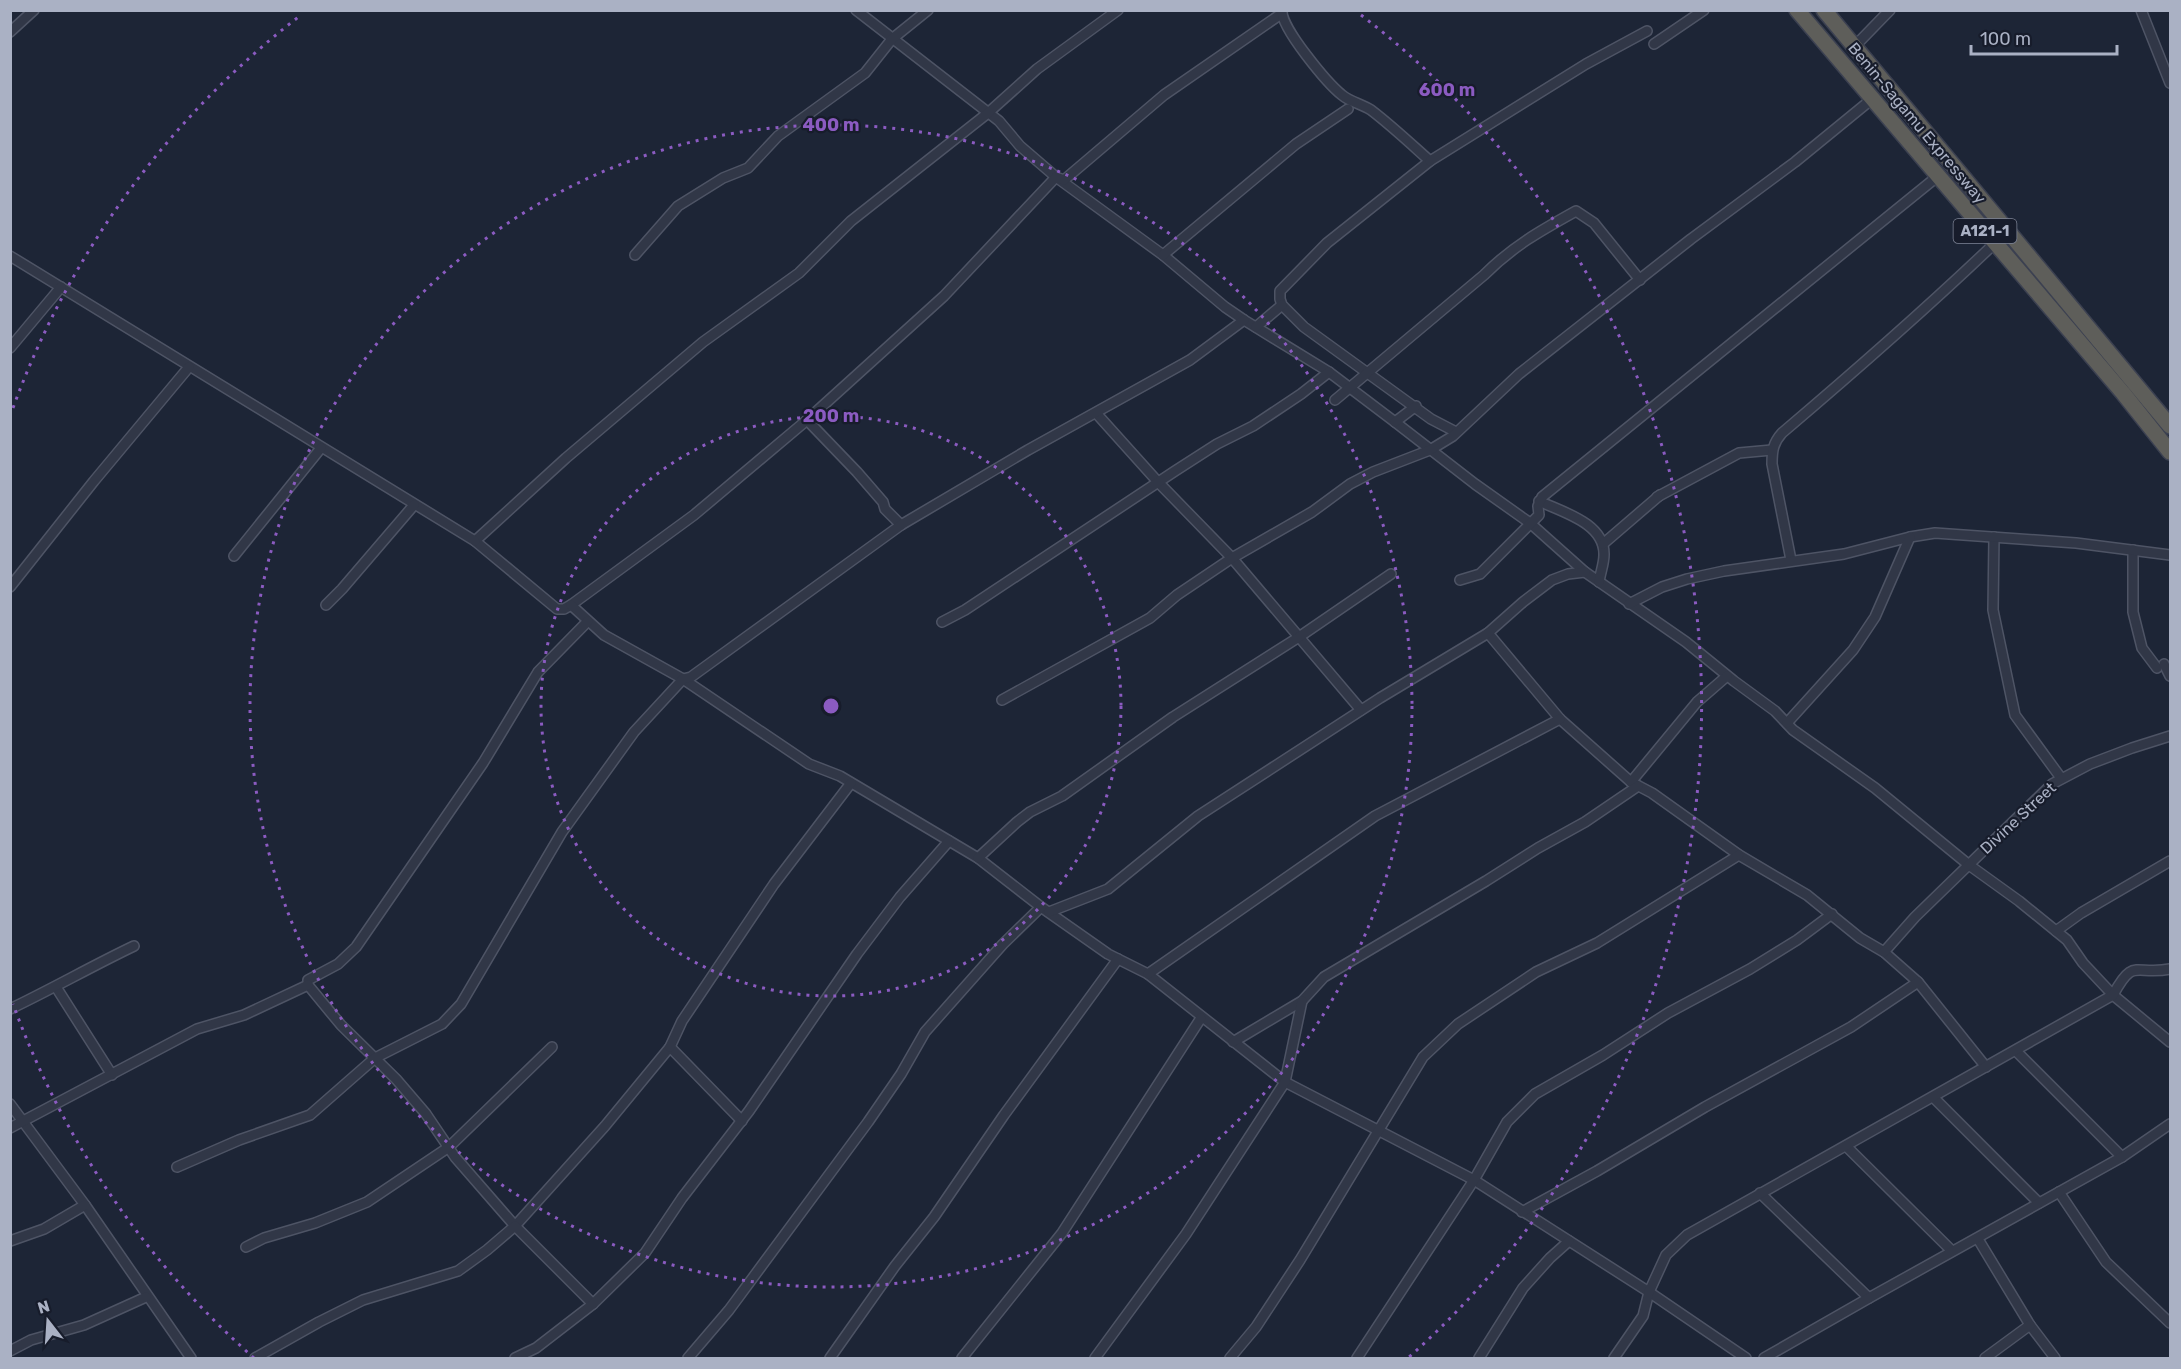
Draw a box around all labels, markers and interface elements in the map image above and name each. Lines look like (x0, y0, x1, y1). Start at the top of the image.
scale bar (1971, 18, 2116, 56)
text: 100 m (1980, 28, 2031, 50)
street label: Benin-Sagamu Expressway (1844, 39, 1990, 207)
text: 600 m (1419, 79, 1475, 101)
text: 400 m (802, 114, 860, 136)
road number: A121-1 (1954, 219, 2016, 243)
text: 200 m (803, 405, 859, 427)
centre of rings (821, 696, 841, 716)
street label: Divine Street (1976, 778, 2060, 858)
north arrow (18, 1291, 78, 1351)
text: N (35, 1296, 52, 1318)

